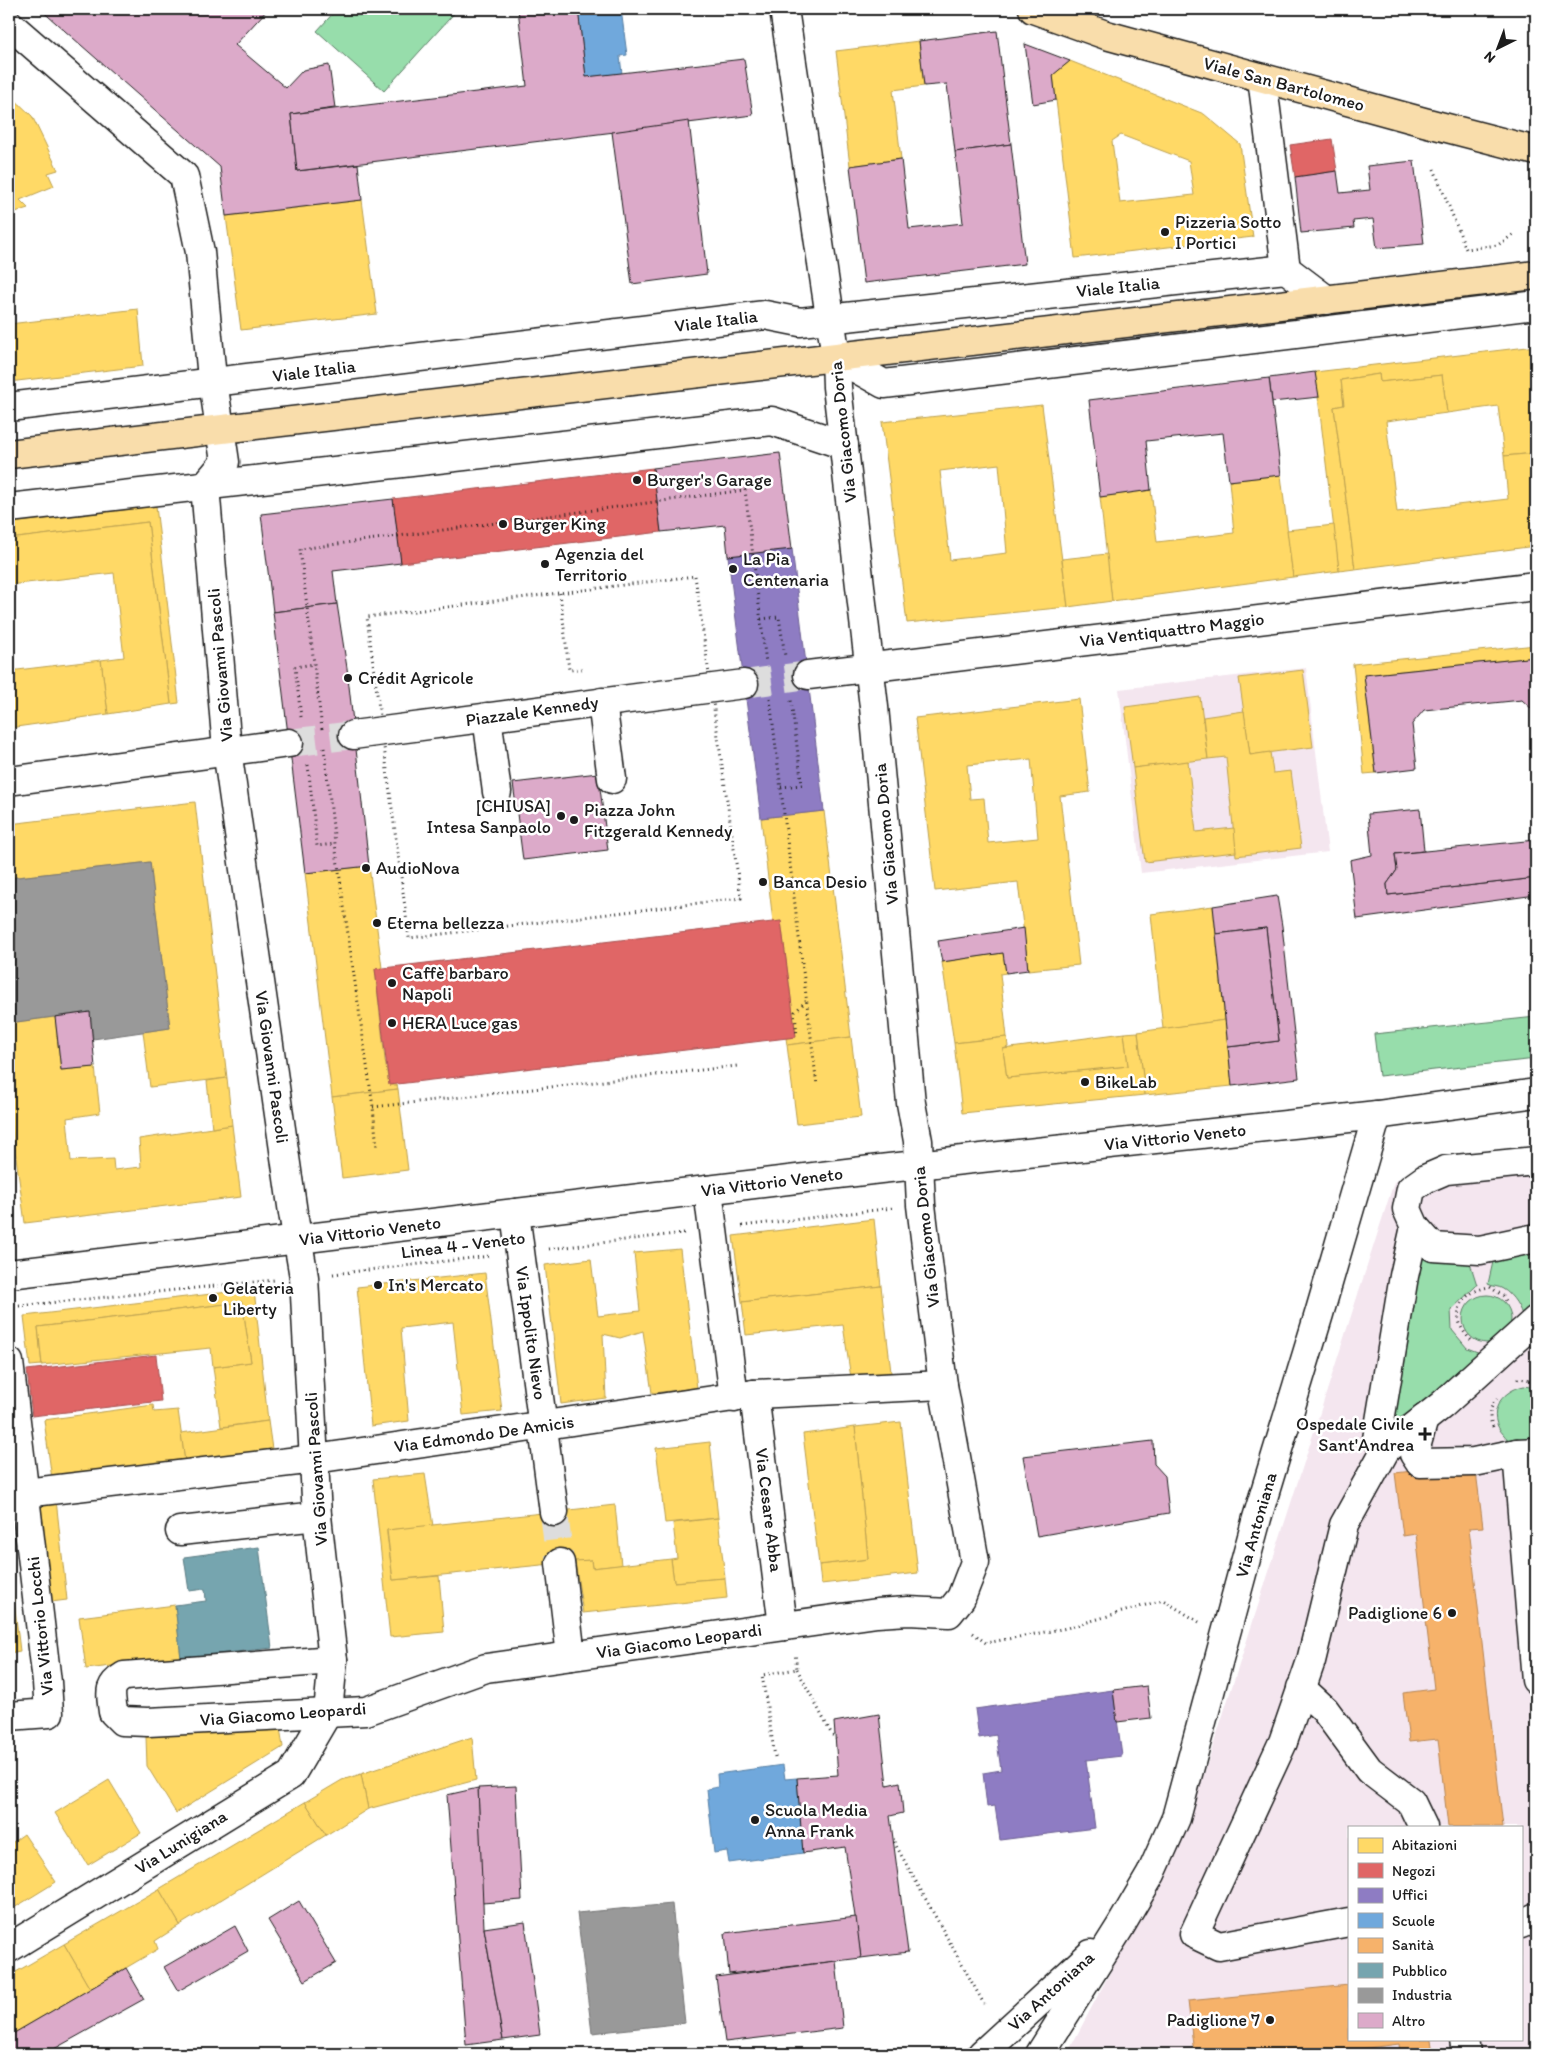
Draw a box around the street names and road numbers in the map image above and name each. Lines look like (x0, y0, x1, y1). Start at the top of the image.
street label: Viale San Bartolomeo (1201, 52, 1367, 116)
street label: Viale Italia (1075, 272, 1161, 302)
street label: Viale Italia (673, 305, 760, 337)
street label: Viale Italia (271, 355, 358, 387)
street label: Via Giacomo Doria (825, 360, 861, 504)
street label: Via Giovanni Pascoli (202, 587, 238, 743)
street label: Via Ventiquattro Maggio (1079, 608, 1265, 652)
street label: Piazzale Kennedy (464, 691, 600, 731)
street label: Via Giacomo Doria (869, 762, 903, 906)
street label: Via Giovanni Pascoli (250, 989, 294, 1145)
street label: Via Vittorio Veneto (1103, 1119, 1247, 1155)
street label: Via Vittorio Veneto (700, 1162, 844, 1202)
street label: Via Giacomo Doria (908, 1165, 944, 1309)
street label: Via Vittorio Veneto (298, 1211, 442, 1251)
street label: Linea 4 - Veneto (400, 1226, 526, 1264)
street label: Via Ippolito Nievo (511, 1265, 551, 1401)
street label: Via Giovanni Pascoli (300, 1391, 332, 1547)
street label: Via Edmondo De Amicis (393, 1410, 575, 1458)
street label: Via Cesare Abba (750, 1447, 788, 1574)
street label: Via Antoniana (1230, 1469, 1282, 1580)
street label: Via Vittorio Locchi (22, 1555, 58, 1697)
street label: Via Giacomo Leopardi (595, 1618, 763, 1664)
street label: Via Giacomo Leopardi (199, 1697, 367, 1731)
street label: Via Lunigiana (131, 1805, 232, 1879)
street label: Via Antoniana (1003, 1946, 1099, 2036)

